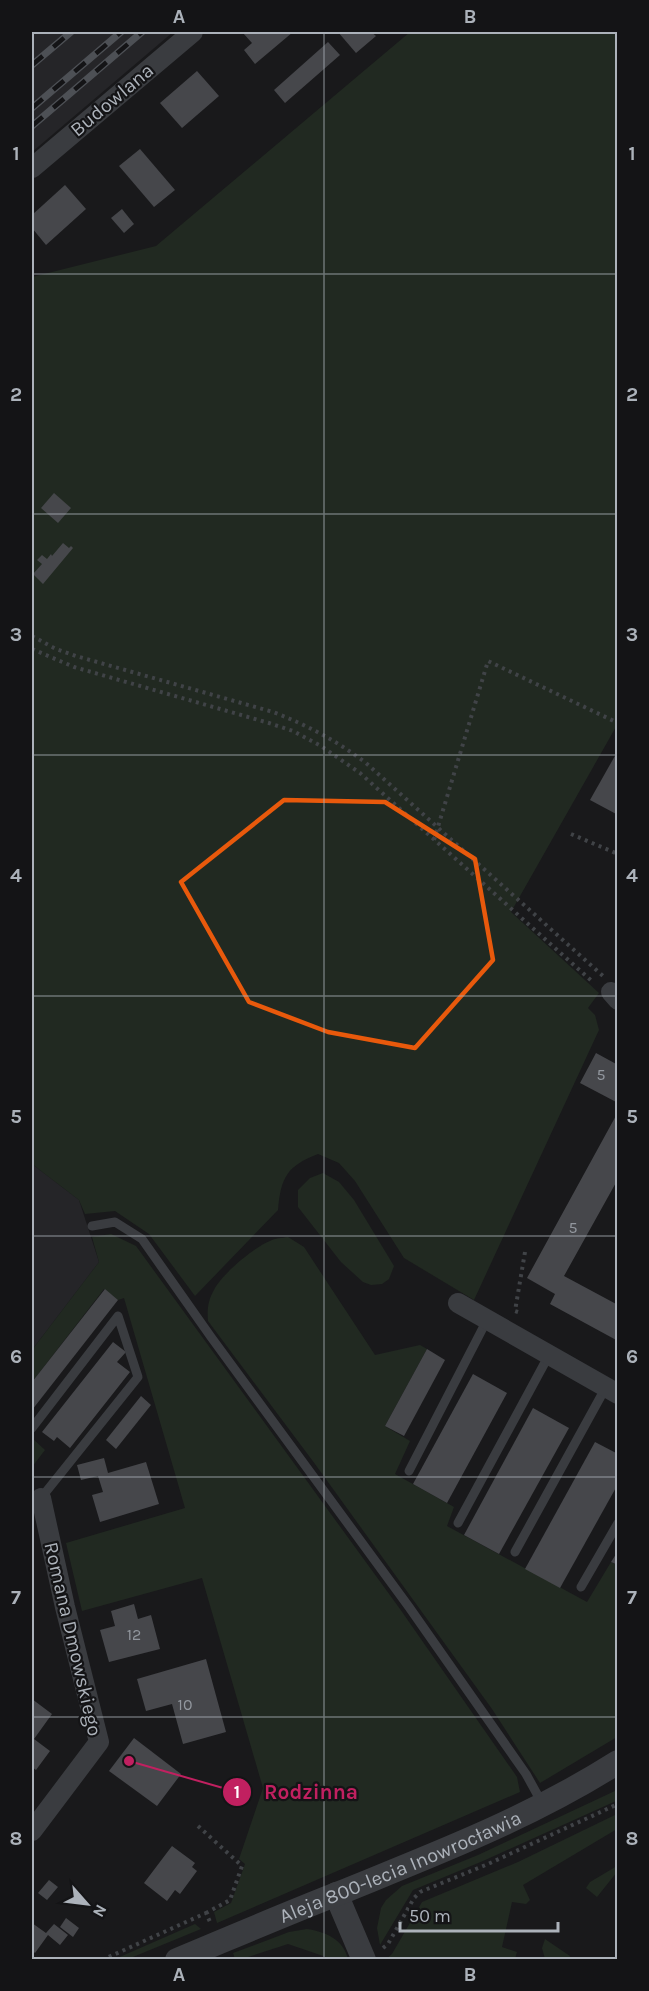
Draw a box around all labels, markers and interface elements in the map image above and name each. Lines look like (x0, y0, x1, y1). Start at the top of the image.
text: A (173, 5, 186, 28)
text: B (464, 5, 476, 28)
street label: Budowlana (66, 59, 158, 141)
text: 1 (12, 142, 20, 165)
text: 1 (628, 142, 636, 165)
text: 2 (10, 383, 22, 406)
text: 2 (626, 383, 638, 406)
text: 3 (10, 623, 22, 646)
text: 3 (626, 623, 638, 646)
text: 4 (10, 864, 22, 887)
text: 4 (626, 864, 638, 887)
house number: 5 (596, 1065, 606, 1084)
text: 5 (10, 1105, 22, 1128)
text: 5 (626, 1105, 638, 1128)
house number: 5 (568, 1218, 578, 1237)
text: 6 (10, 1345, 22, 1368)
text: 6 (626, 1345, 638, 1368)
street label: Romana Dmowskiego (39, 1540, 107, 1738)
text: 7 (11, 1586, 21, 1609)
text: 7 (627, 1586, 637, 1609)
house number: 12 (127, 1625, 141, 1644)
house number: 10 (178, 1695, 192, 1714)
callout: Rodzinna (222, 1772, 370, 1811)
text: Rodzinna (264, 1780, 358, 1804)
text: 1 (234, 1781, 240, 1803)
street label: Aleja 800-lecia Inowrocławia (276, 1806, 525, 1927)
text: 8 (10, 1827, 22, 1850)
text: 8 (626, 1827, 638, 1850)
north arrow (57, 1874, 117, 1934)
scale bar (400, 1895, 558, 1933)
text: N (89, 1901, 111, 1920)
text: 50 m (409, 1905, 451, 1927)
text: A (173, 1963, 186, 1986)
text: B (464, 1963, 476, 1986)

